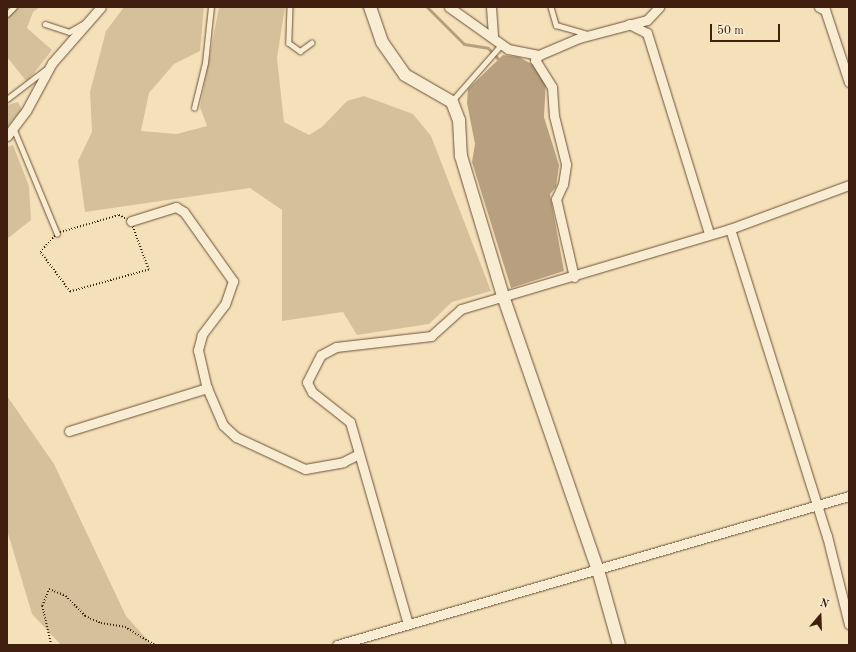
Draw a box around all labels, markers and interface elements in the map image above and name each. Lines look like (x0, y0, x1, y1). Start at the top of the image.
scale bar (712, 16, 782, 42)
text: 50 m (717, 25, 744, 37)
north arrow (800, 596, 840, 636)
text: N (818, 598, 830, 611)

